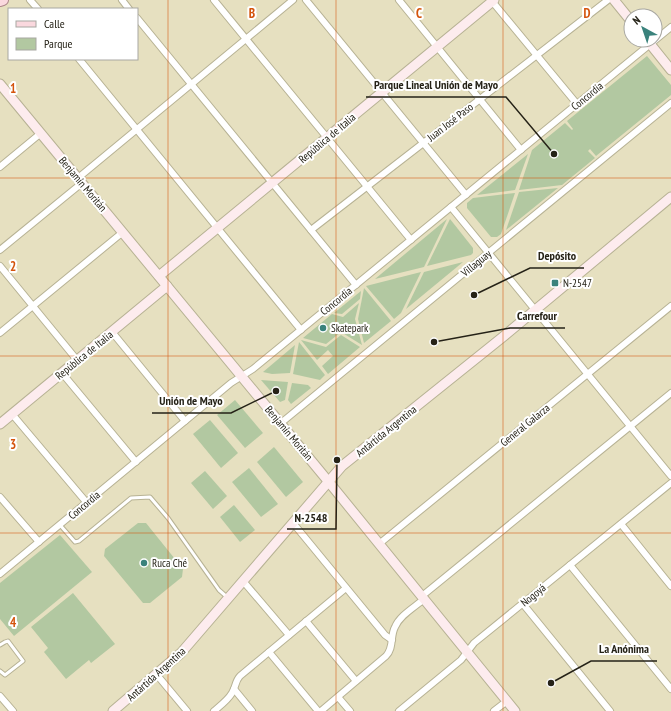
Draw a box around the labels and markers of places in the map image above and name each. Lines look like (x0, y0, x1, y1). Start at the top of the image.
callout: Parque Lineal Unión de Mayo (366, 73, 506, 97)
callout: Depósito (530, 244, 584, 268)
place label: N-2547 (563, 276, 592, 290)
marker: N-2547 (550, 278, 560, 288)
callout: Carrefour (510, 304, 565, 328)
place label: Skatepark (331, 321, 369, 335)
marker: Skatepark (318, 323, 328, 333)
callout: Unión de Mayo (152, 389, 231, 413)
callout: N-2548 (287, 505, 336, 529)
place label: Ruca Ché (152, 556, 188, 570)
marker: Ruca Ché (139, 558, 149, 568)
callout: La Anónima (591, 637, 657, 661)

